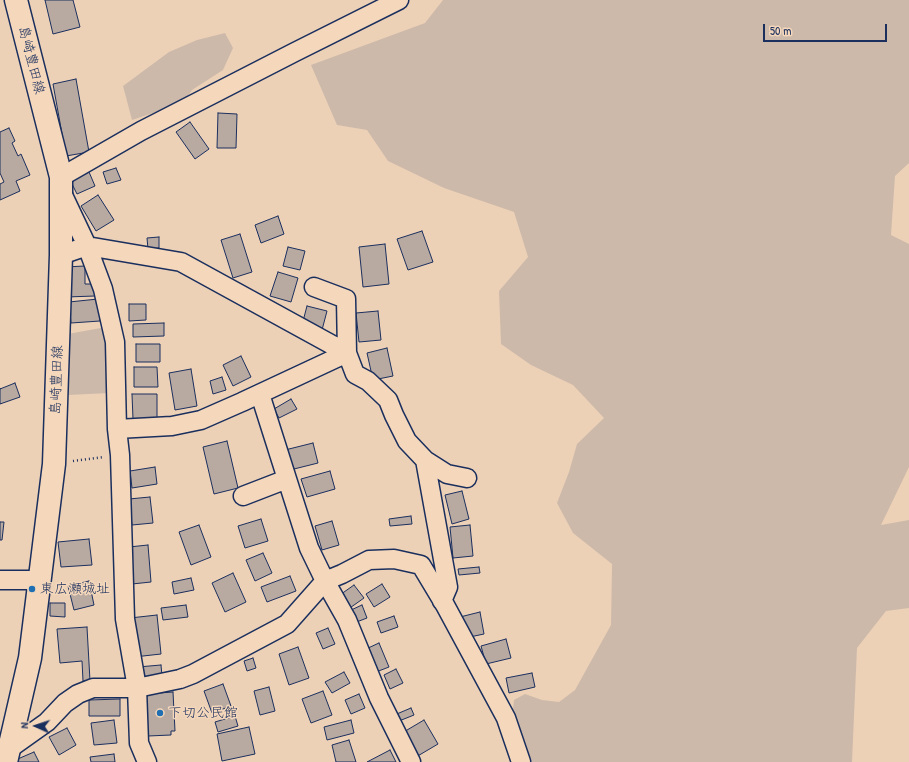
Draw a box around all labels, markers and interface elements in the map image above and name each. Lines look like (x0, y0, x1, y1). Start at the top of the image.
scale bar (765, 16, 889, 42)
text: 50 m (770, 22, 791, 39)
street label: 島崎豊田線 (14, 24, 48, 96)
street label: 島崎豊田線 (47, 345, 67, 415)
place label: 東広瀬城址 (40, 581, 110, 597)
marker: 東広瀬城址 (27, 584, 37, 594)
place label: 下切公民館 (168, 705, 238, 721)
north arrow (16, 706, 56, 746)
marker: 下切公民館 (155, 708, 165, 718)
text: N (17, 722, 31, 729)

